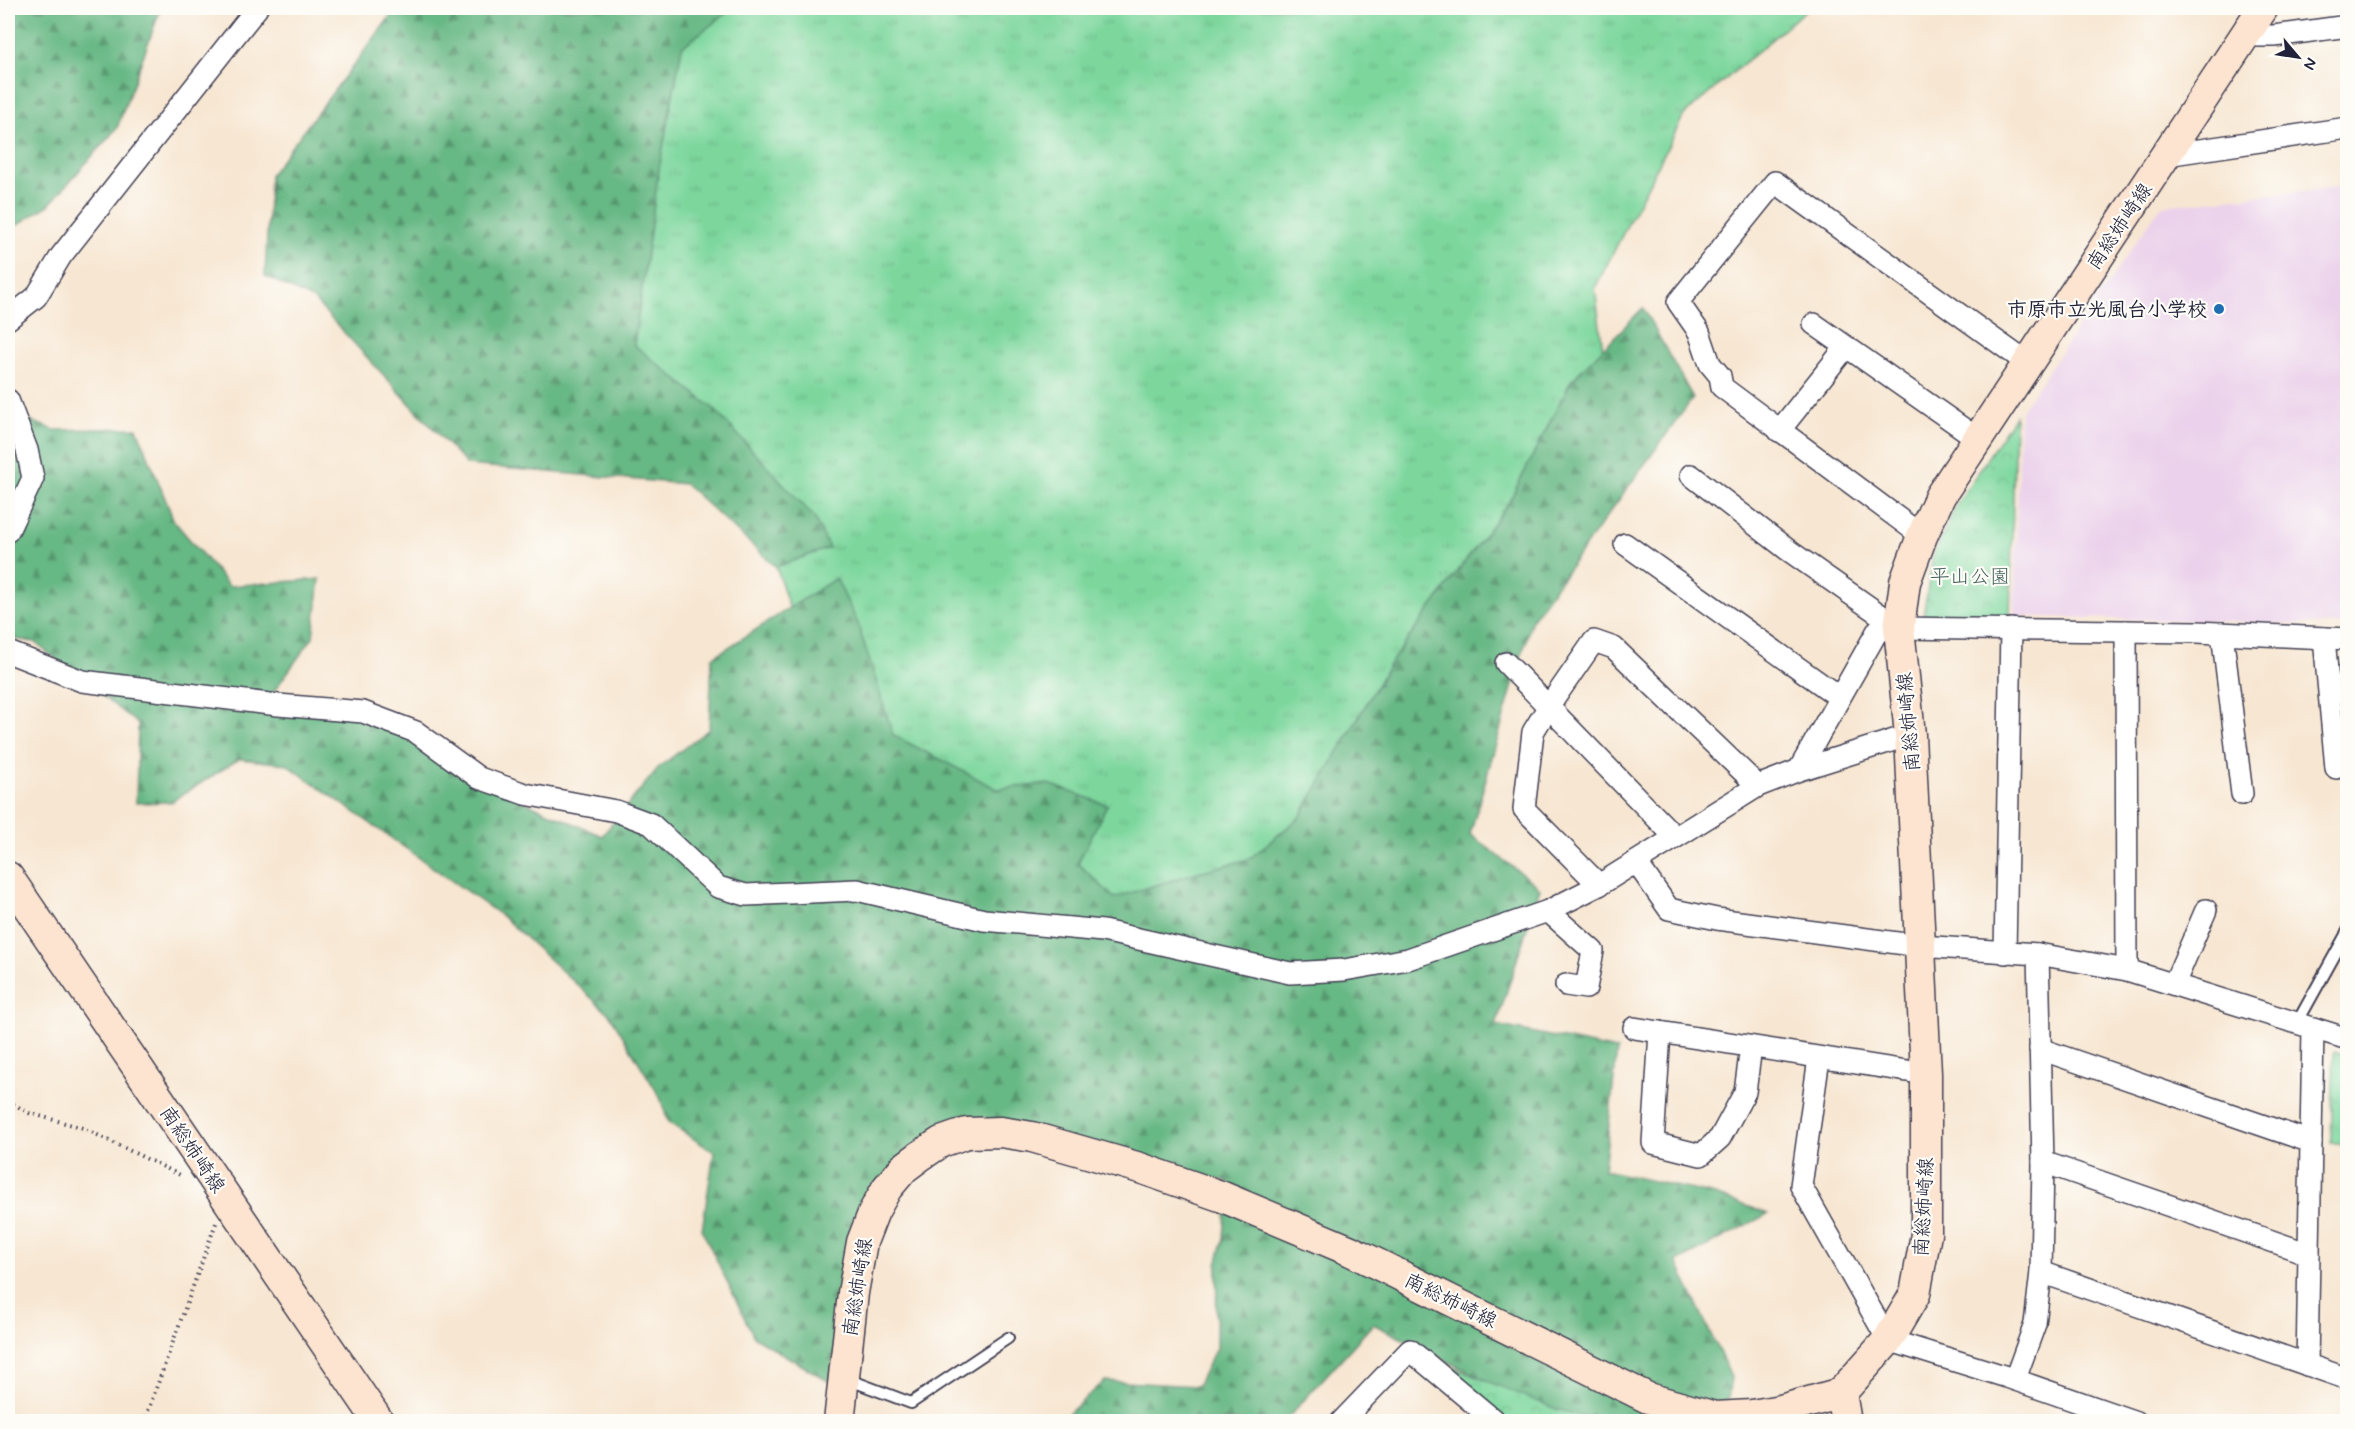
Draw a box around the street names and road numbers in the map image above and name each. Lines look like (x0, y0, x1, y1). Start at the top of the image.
street label: 南総姉崎線 (2081, 178, 2159, 276)
street label: 南総姉崎線 (1892, 671, 1927, 773)
street label: 南総姉崎線 (153, 1101, 231, 1199)
street label: 南総姉崎線 (1908, 1156, 1941, 1258)
street label: 南総姉崎線 (837, 1236, 880, 1339)
street label: 南総姉崎線 (1399, 1267, 1501, 1335)

